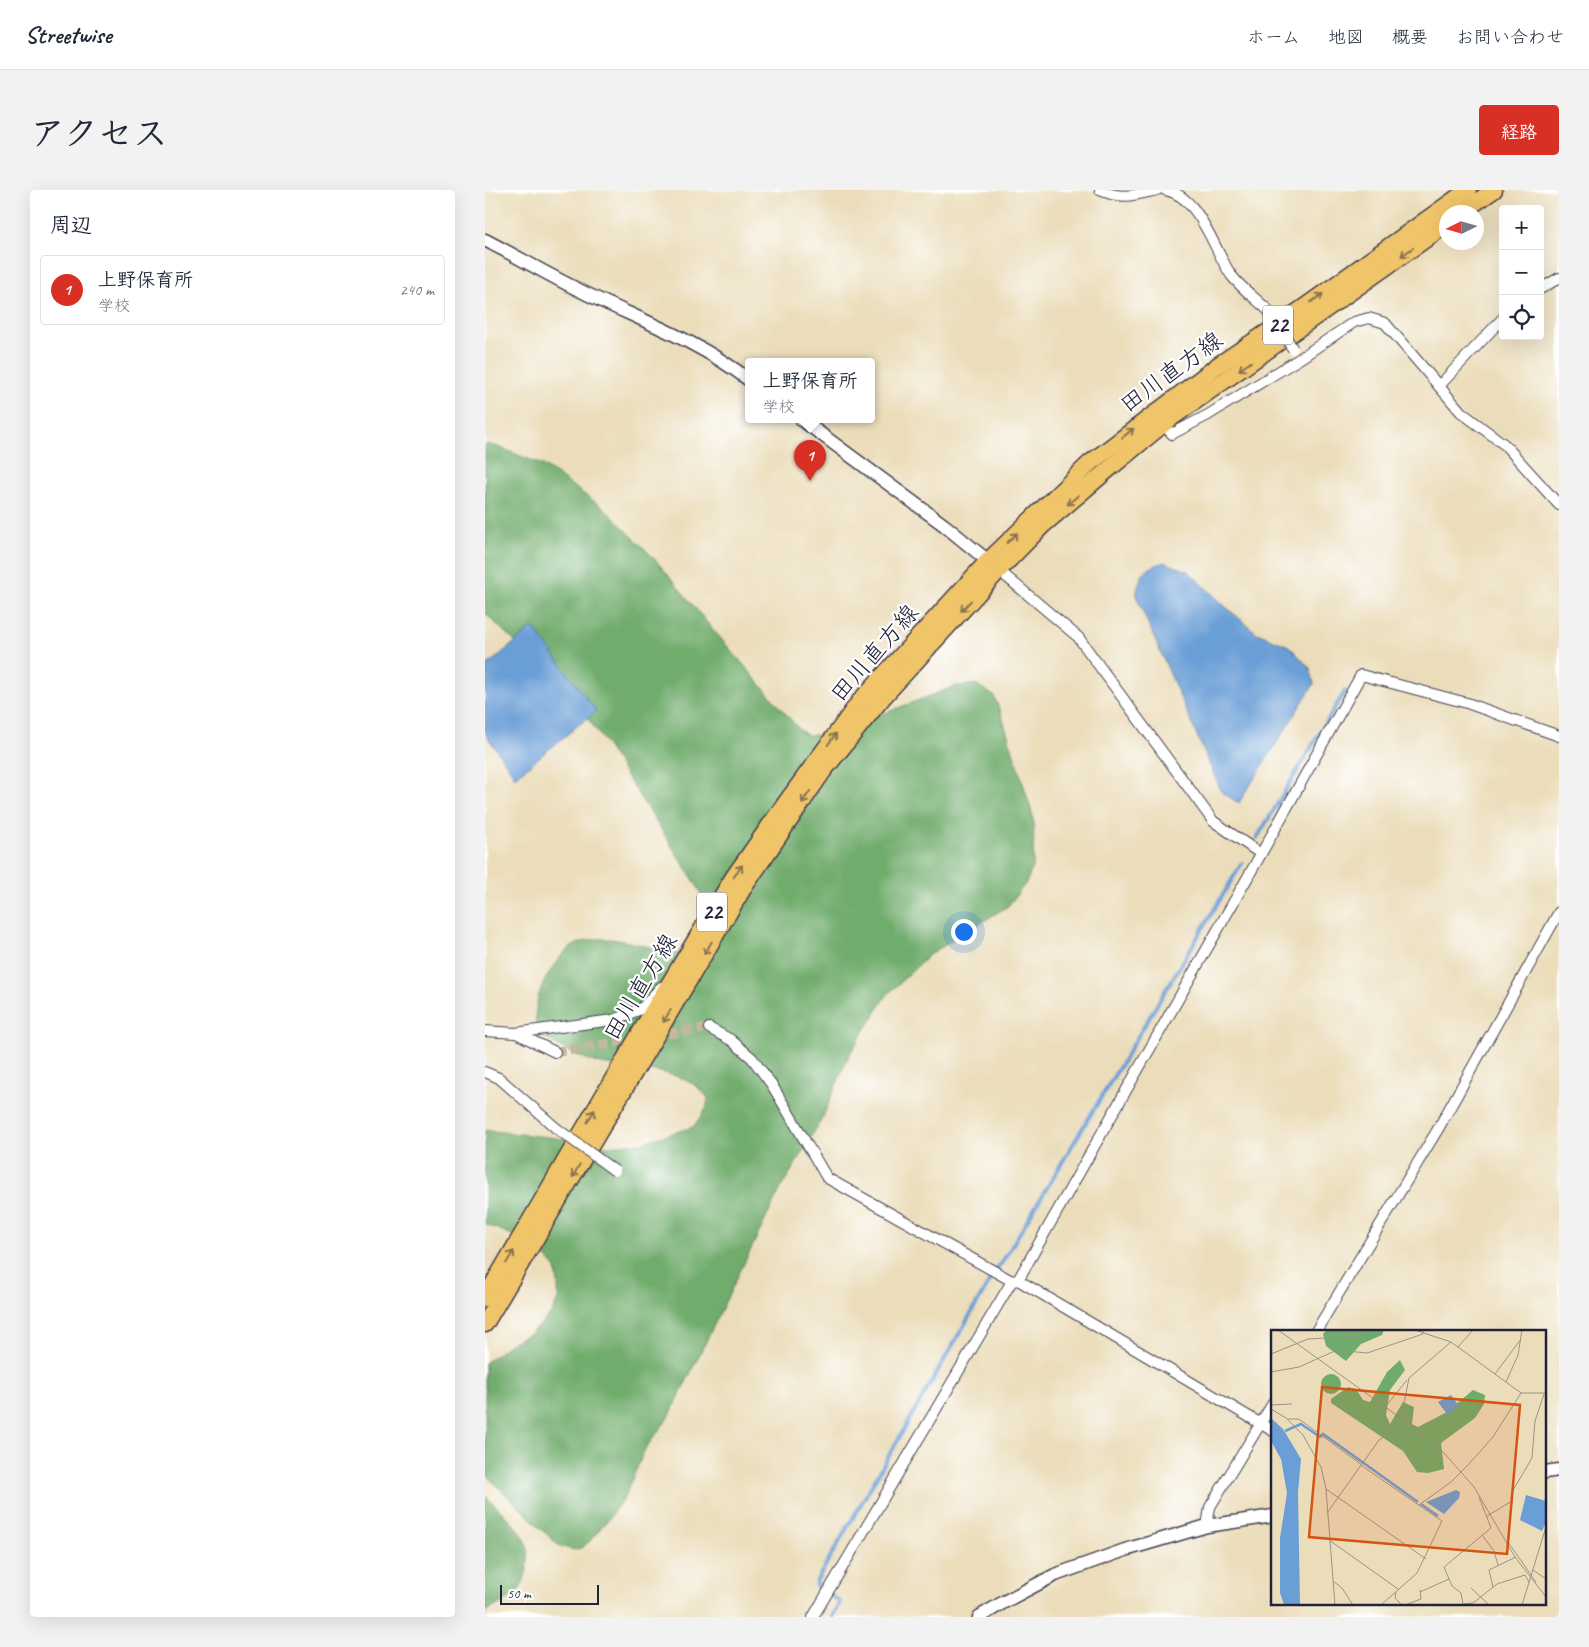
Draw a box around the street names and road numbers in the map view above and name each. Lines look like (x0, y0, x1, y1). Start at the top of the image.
road number: 22 (1263, 306, 1293, 344)
street label: 田川直方線 (1114, 325, 1228, 419)
street label: 田川直方線 (823, 598, 925, 708)
road number: 22 (697, 892, 727, 932)
street label: 田川直方線 (596, 928, 684, 1046)

